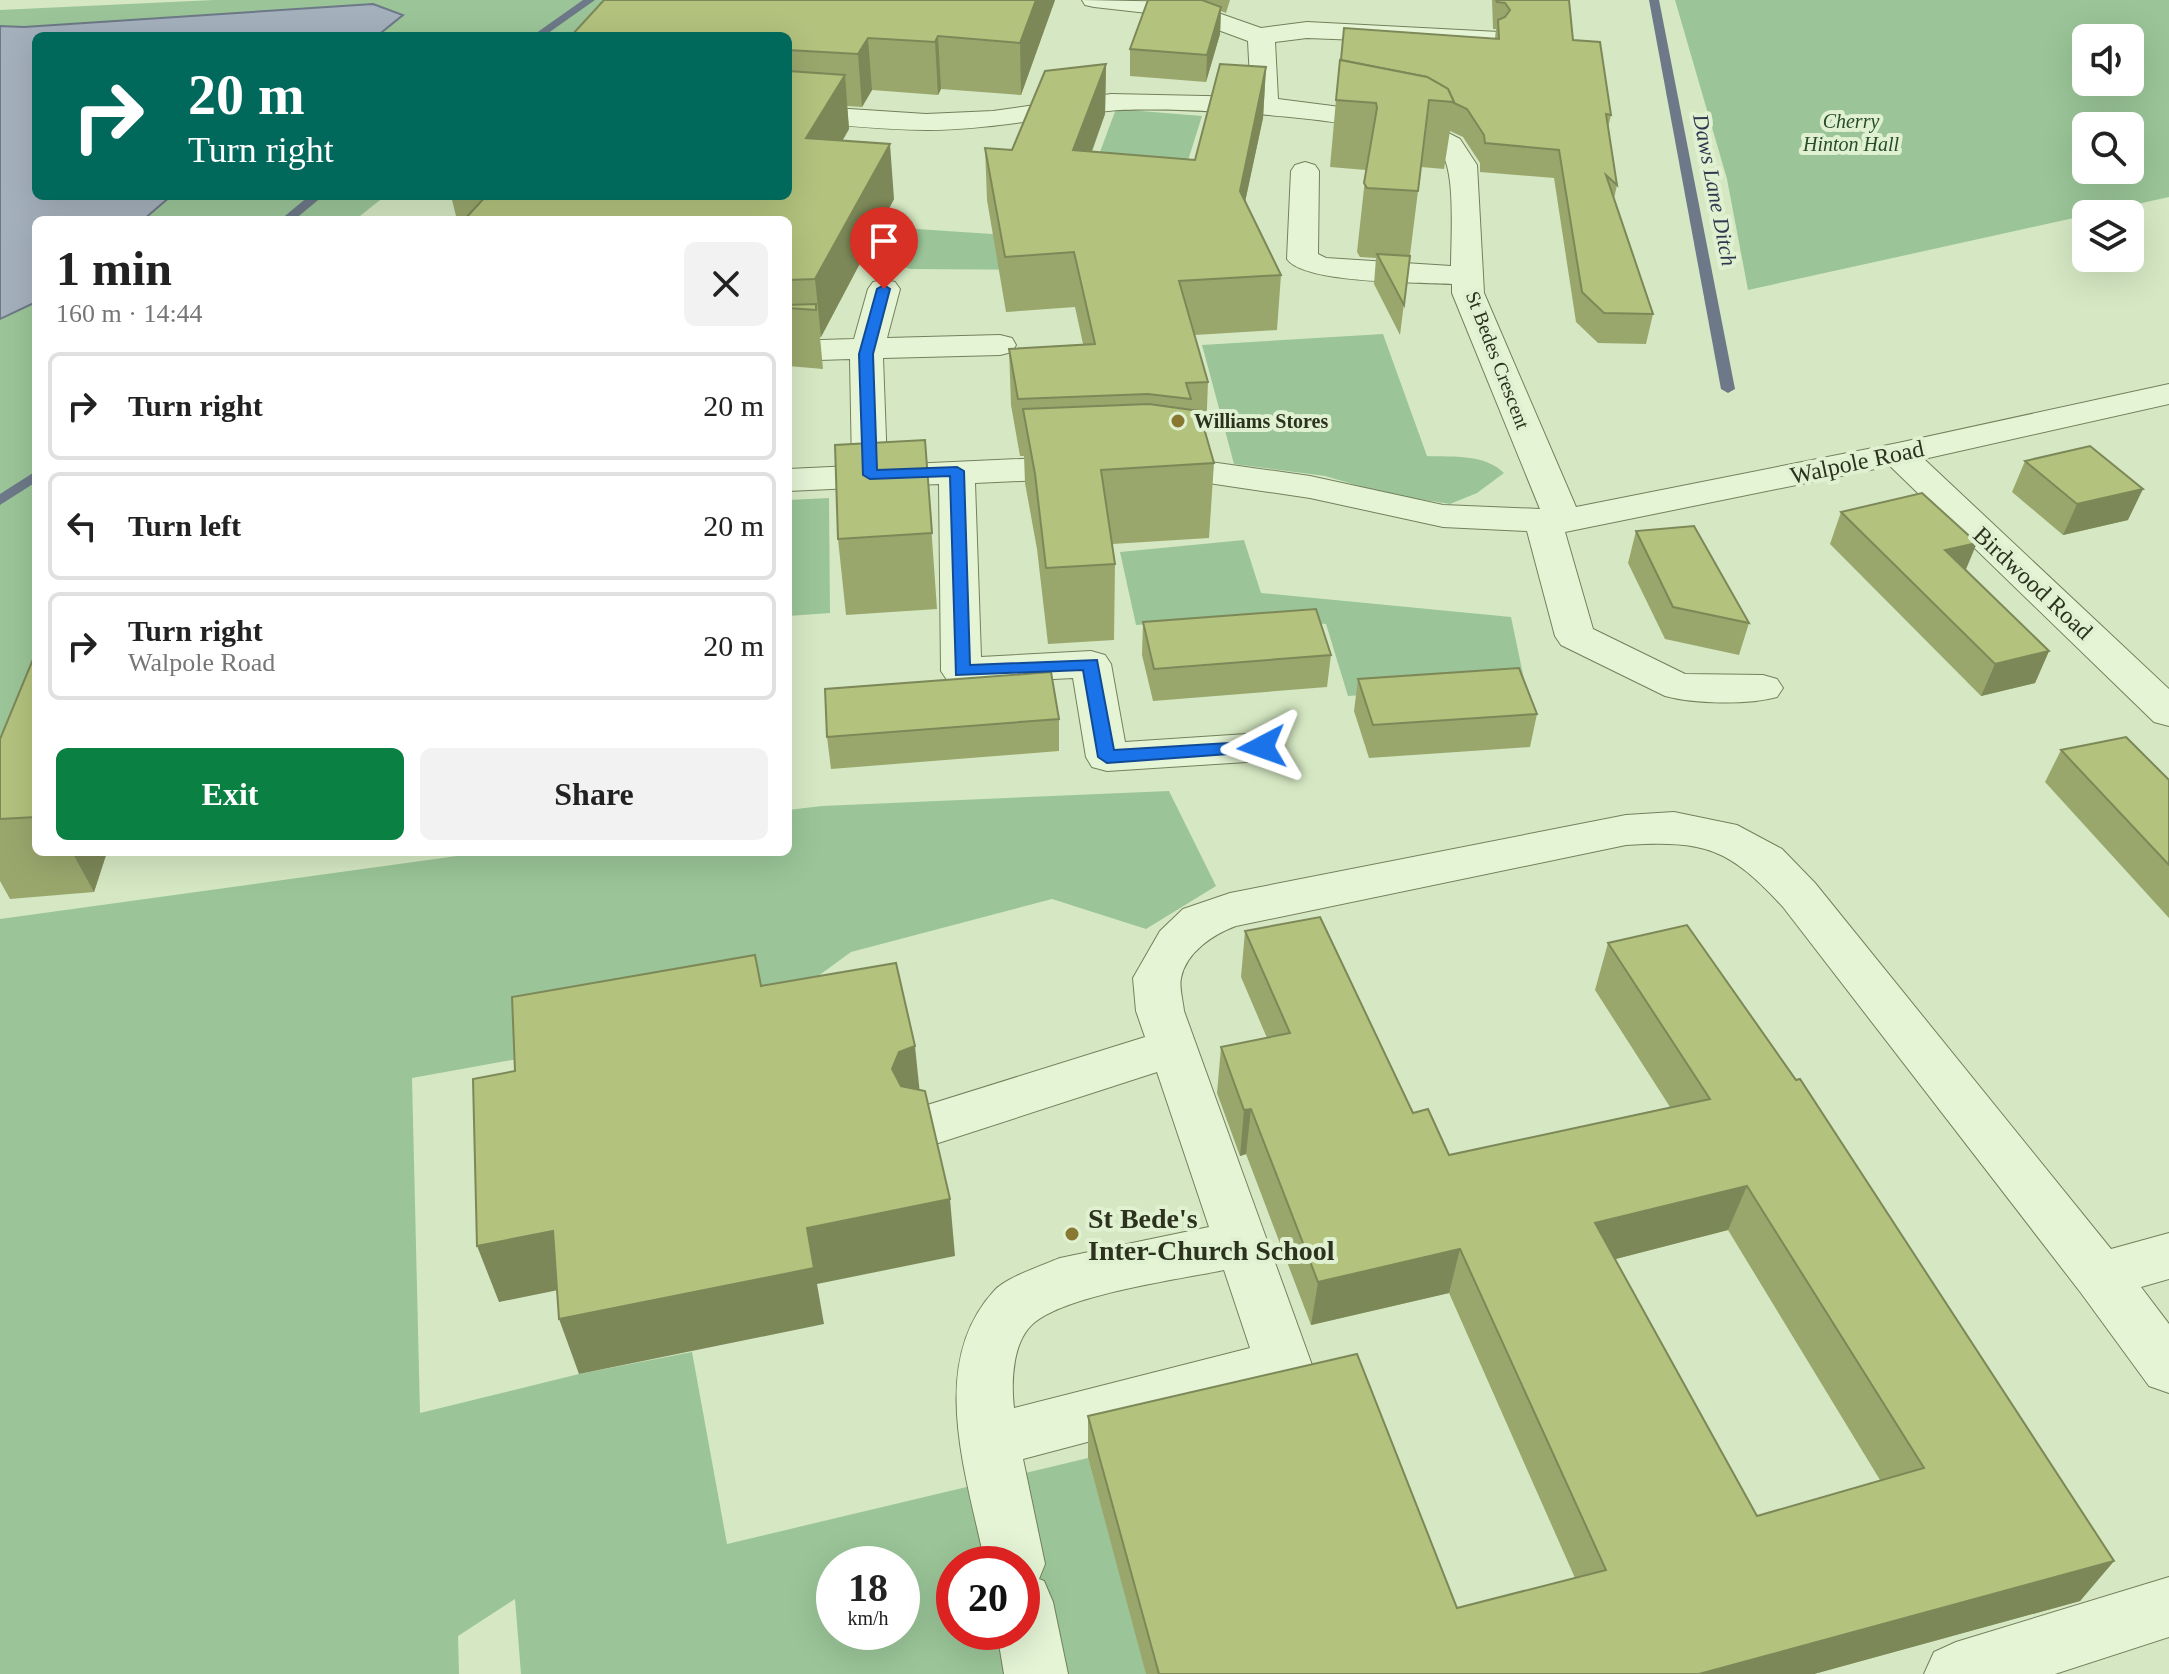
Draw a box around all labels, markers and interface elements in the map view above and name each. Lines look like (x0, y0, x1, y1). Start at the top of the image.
map controls (2072, 24, 2144, 272)
button: sound (2072, 24, 2144, 96)
icon: right (56, 64, 160, 168)
text: 20 m (188, 64, 305, 126)
park label: Cherry Hinton Hall (1802, 110, 1899, 155)
water label: Daws Lane Ditch (1688, 111, 1742, 268)
button: search (2072, 112, 2144, 184)
text: Turn right (188, 130, 334, 170)
button: layers (2072, 200, 2144, 272)
pin (850, 207, 918, 289)
icon: arrive (862, 219, 906, 263)
text: 1 min (56, 242, 172, 295)
button: close (684, 242, 768, 326)
street label: St Bedes Crescent (1462, 288, 1535, 432)
text: 160 m · 14:44 (56, 299, 203, 328)
icon: right (60, 384, 104, 428)
text: Turn right (128, 389, 263, 422)
text: 20 m (703, 389, 764, 422)
place label: Williams Stores (1194, 410, 1328, 432)
marker: Williams Stores (1169, 412, 1187, 430)
street label: Walpole Road (1788, 435, 1926, 489)
icon: left (60, 504, 104, 548)
text: Turn left (128, 509, 241, 542)
text: 20 m (703, 509, 764, 542)
street label: Birdwood Road (1968, 521, 2098, 645)
text: Turn right (128, 614, 263, 647)
icon: right (60, 624, 104, 668)
text: 20 m (703, 629, 764, 662)
text: Walpole Road (128, 648, 275, 677)
position arrow (1220, 705, 1304, 789)
button: Exit (56, 748, 404, 840)
button: Share (420, 748, 768, 840)
place label: St Bede's Inter-Church School (1088, 1203, 1335, 1266)
marker: St Bede's Inter-Church School (1063, 1225, 1081, 1243)
speed limit sign: 20 (936, 1546, 1040, 1650)
text: 18 (848, 1565, 888, 1610)
text: km/h (847, 1607, 889, 1629)

